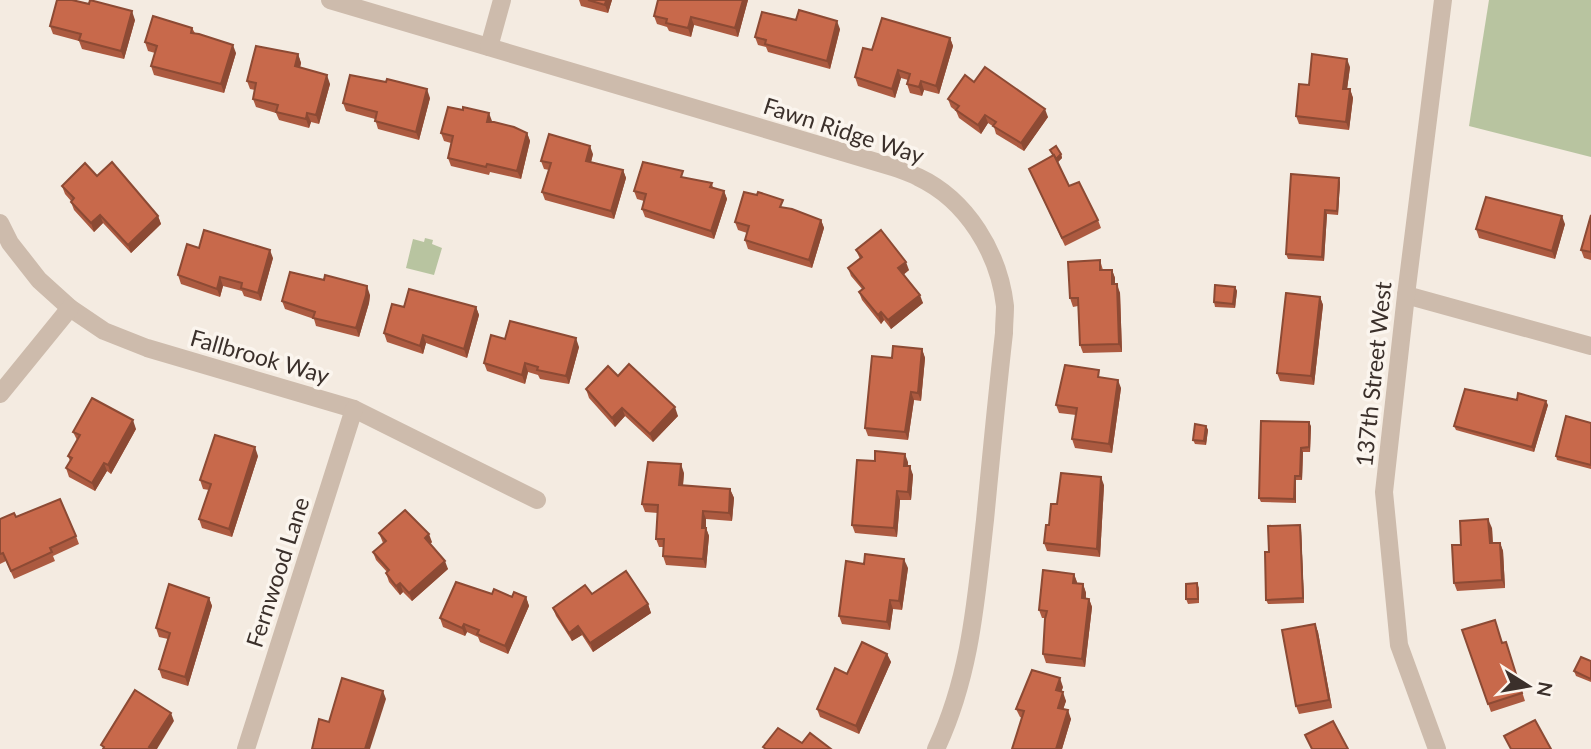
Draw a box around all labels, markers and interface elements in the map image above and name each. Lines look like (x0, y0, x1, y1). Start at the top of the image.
street label: Fawn Ridge Way (760, 91, 928, 169)
street label: 137th Street West (1349, 279, 1397, 468)
street label: Fallbrook Way (187, 323, 333, 389)
street label: Fernwood Lane (240, 493, 314, 651)
north arrow (1493, 651, 1563, 721)
text: N (1532, 680, 1558, 699)

